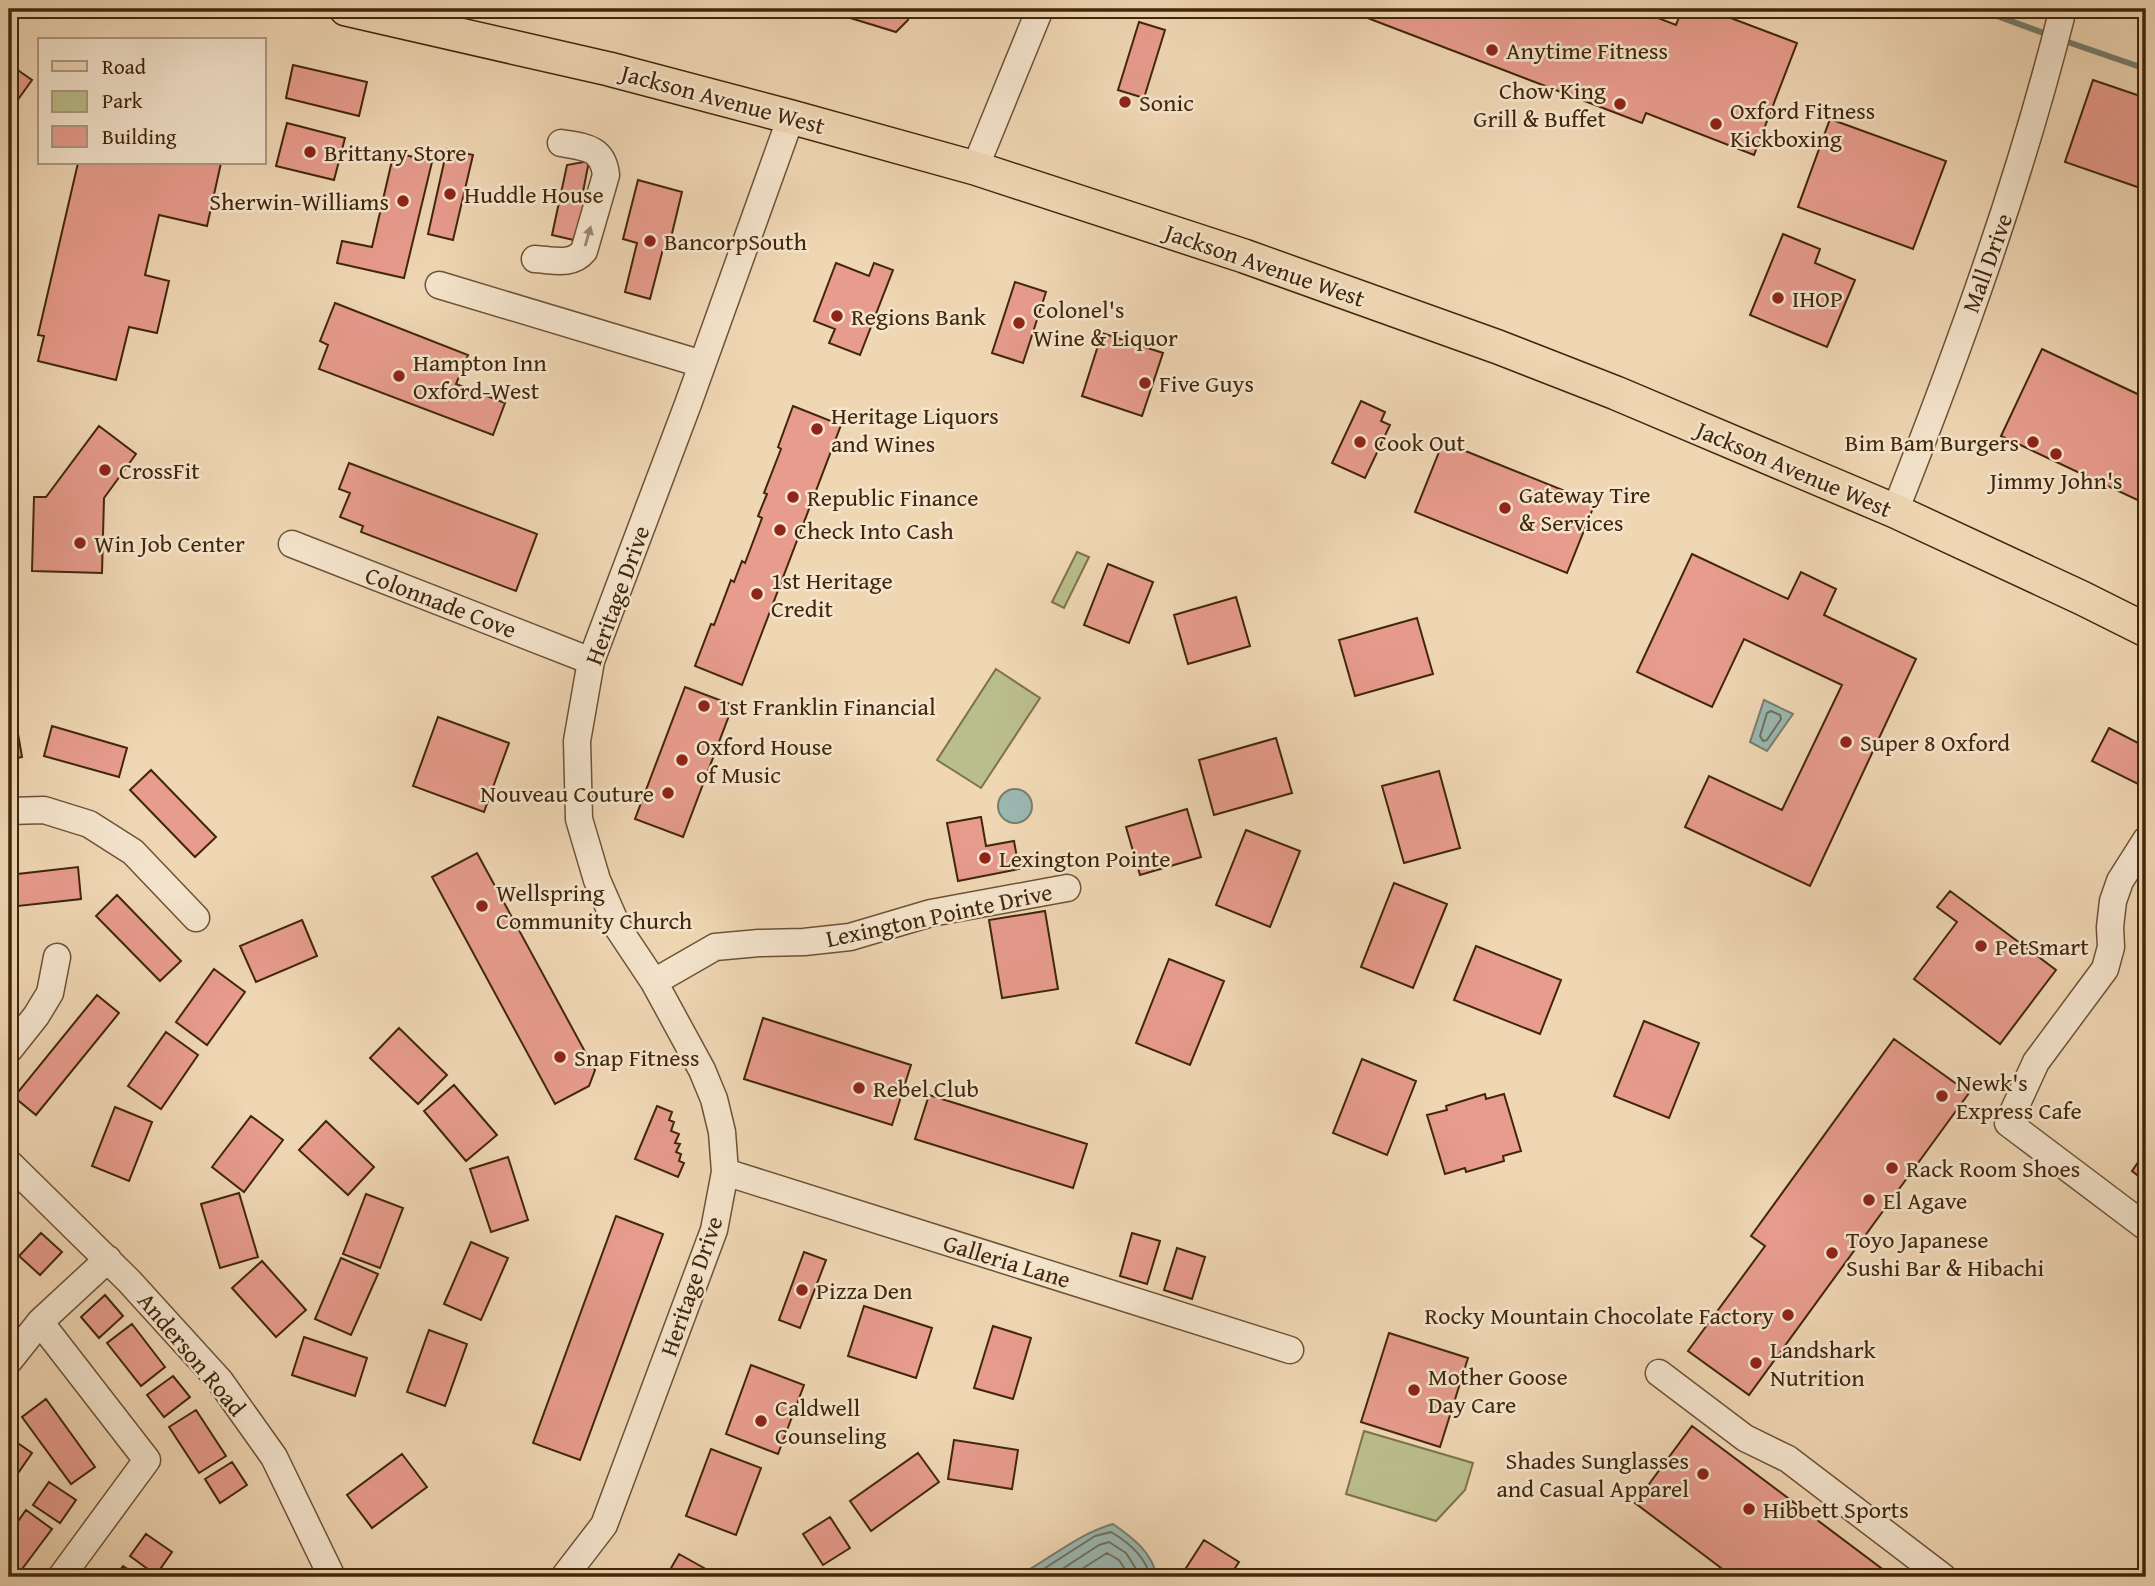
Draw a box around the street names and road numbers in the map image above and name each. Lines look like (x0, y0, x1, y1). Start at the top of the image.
street label: Jackson Avenue West (614, 54, 829, 143)
street label: Mall Drive (1953, 208, 2021, 318)
street label: Jackson Avenue West (1157, 213, 1370, 316)
street label: Jackson Avenue West (1688, 411, 1898, 526)
street label: Heritage Drive (576, 520, 658, 670)
street label: Colonnade Cove (360, 557, 522, 647)
street label: Lexington Pointe Drive (823, 874, 1055, 956)
street label: Heritage Drive (651, 1211, 731, 1361)
street label: Galleria Lane (939, 1225, 1075, 1297)
street label: Anderson Road (130, 1284, 255, 1424)

